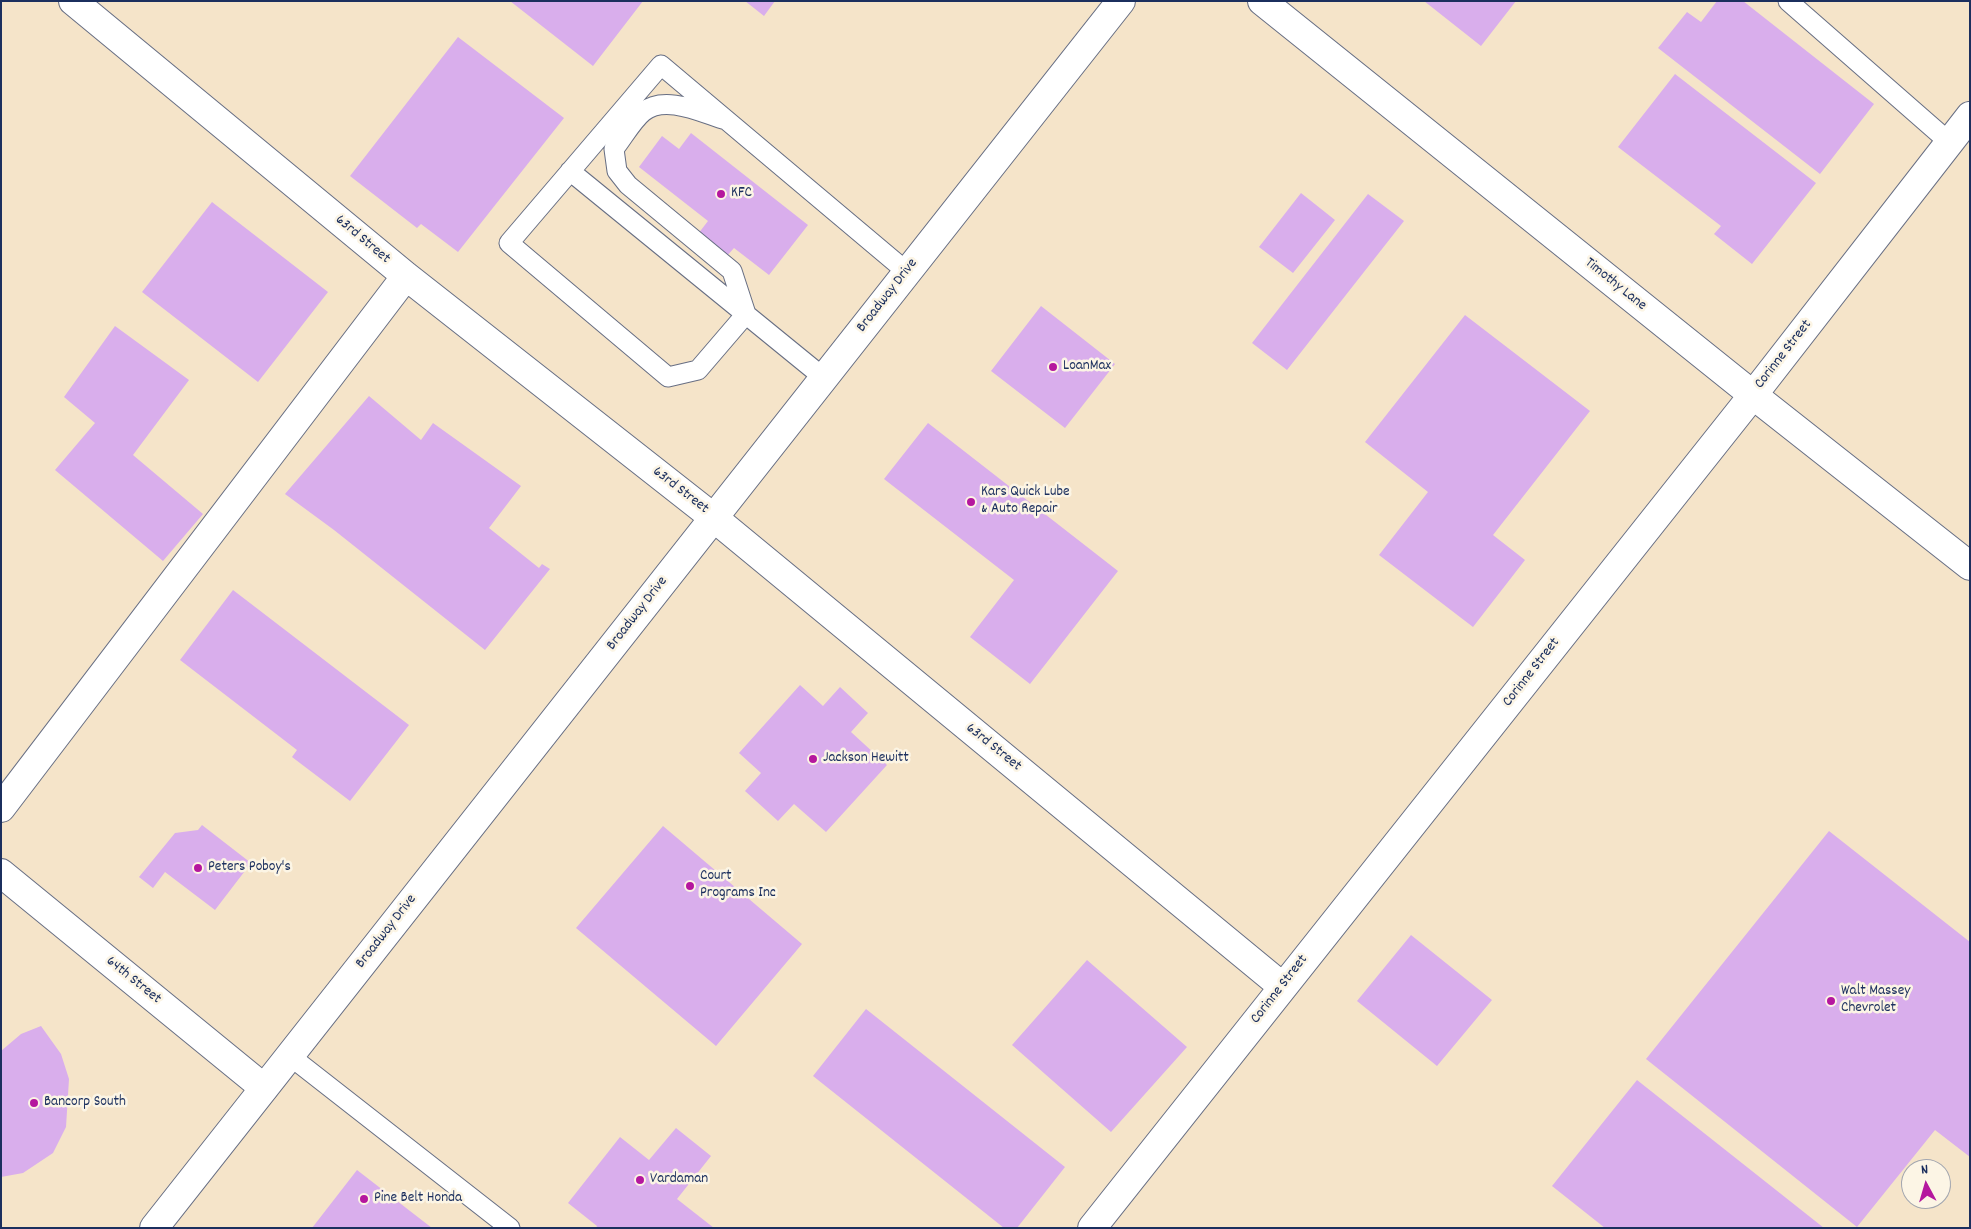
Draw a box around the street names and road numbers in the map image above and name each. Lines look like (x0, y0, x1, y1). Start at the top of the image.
street label: 63rd Street (331, 212, 393, 268)
street label: Timothy Lane (1580, 255, 1650, 315)
street label: Broadway Drive (854, 256, 922, 336)
street label: Corinne Street (1751, 317, 1817, 393)
street label: 63rd Street (648, 463, 712, 519)
street label: Broadway Drive (604, 574, 672, 654)
street label: Corinne Street (1499, 635, 1565, 711)
street label: 63rd Street (961, 720, 1025, 776)
street label: Broadway Drive (353, 892, 421, 972)
street label: Corinne Street (1247, 952, 1313, 1028)
street label: 64th Street (102, 953, 164, 1009)

